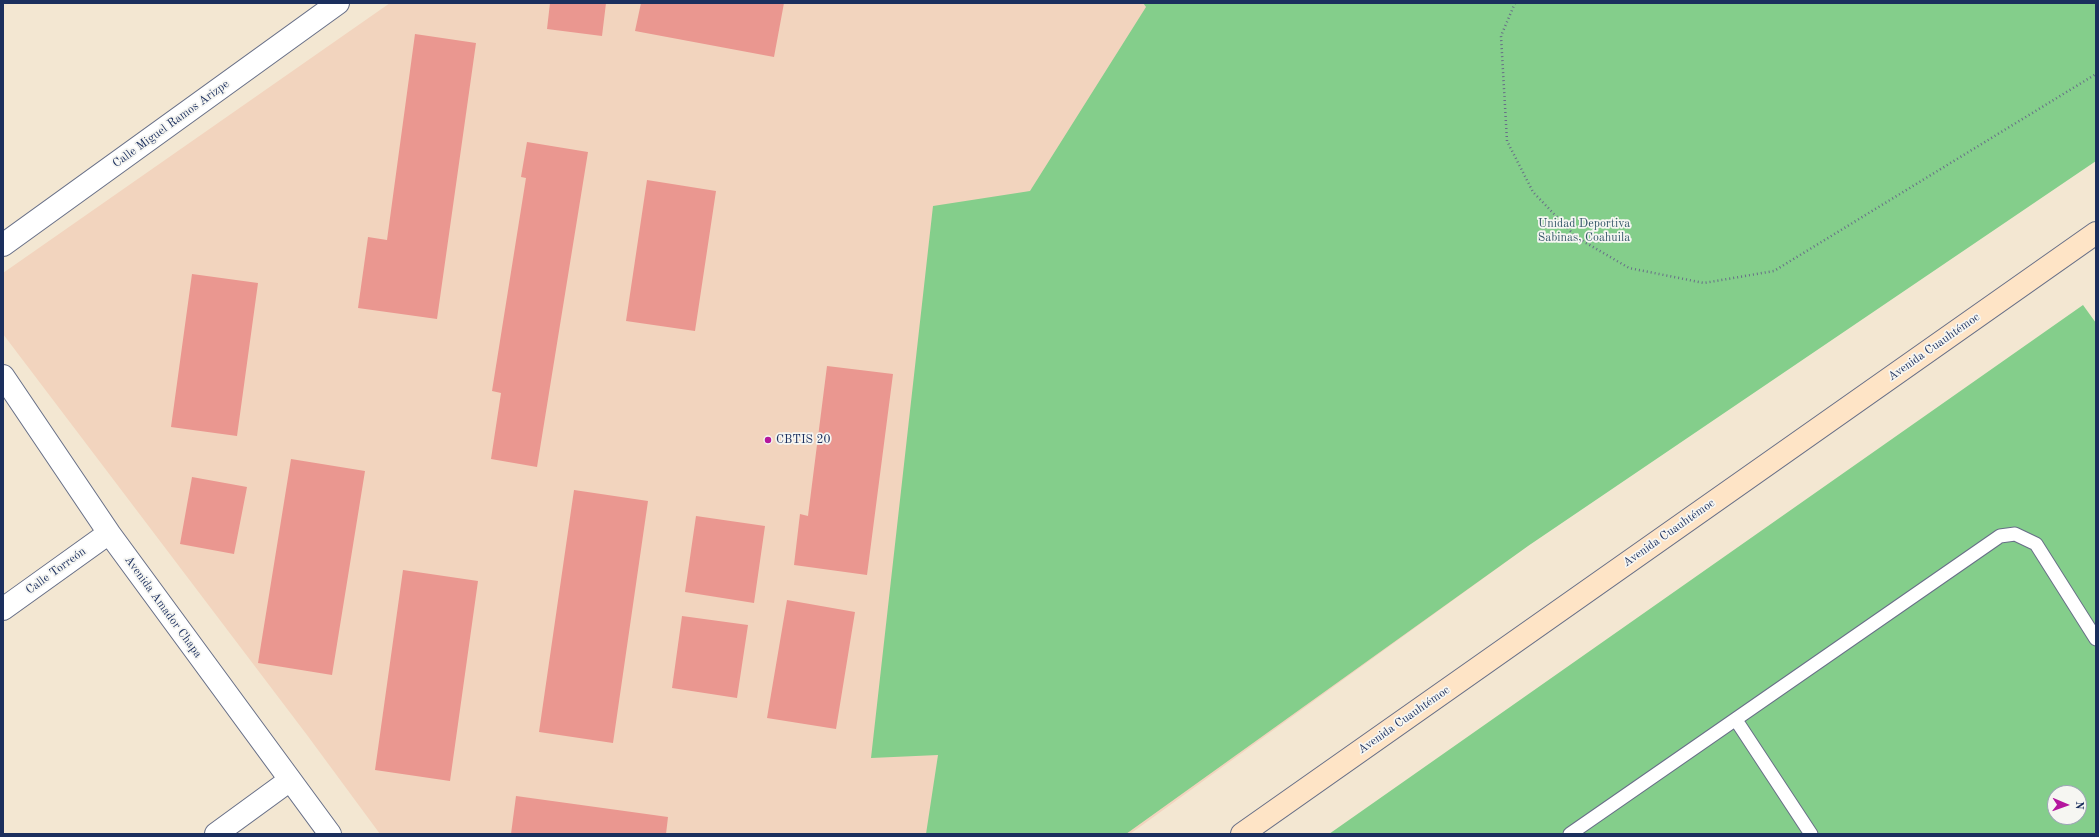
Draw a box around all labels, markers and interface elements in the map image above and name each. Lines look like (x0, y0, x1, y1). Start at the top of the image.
street label: Calle Miguel Ramos Arizpe (110, 77, 232, 171)
park label: Unidad Deportiva Sabinas, Coahuila (1538, 217, 1630, 245)
street label: Avenida Cuauhtémoc (1885, 310, 1983, 384)
place label: CBTIS 20 (776, 433, 830, 447)
marker: CBTIS 20 (763, 435, 773, 445)
street label: Avenida Cuauhtémoc (1620, 496, 1718, 570)
street label: Calle Torreón (23, 544, 89, 598)
street label: Avenida Amador Chapa (121, 553, 205, 661)
street label: Avenida Cuauhtémoc (1355, 683, 1453, 757)
north arrow (2047, 785, 2087, 825)
text: N (2073, 801, 2084, 810)

